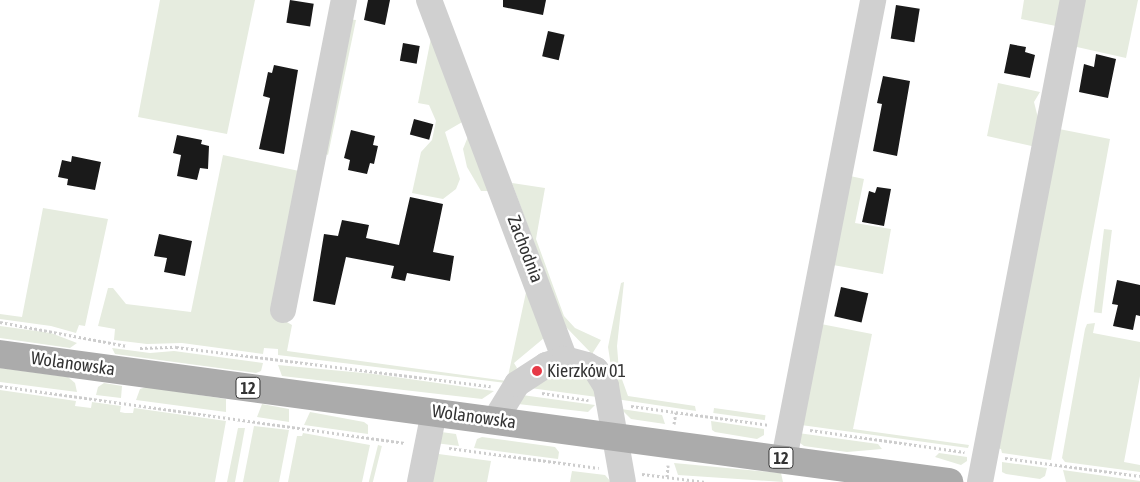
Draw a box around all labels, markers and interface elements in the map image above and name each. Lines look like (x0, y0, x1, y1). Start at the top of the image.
street label: Zachodnia (502, 212, 548, 286)
street label: Wolanowska (30, 347, 116, 381)
place label: Kierzków 01 (547, 360, 626, 382)
marker: Kierzków 01 (531, 365, 543, 377)
road number: 12 (234, 374, 262, 402)
street label: Wolanowska (431, 400, 517, 434)
road number: 12 (767, 444, 795, 472)

